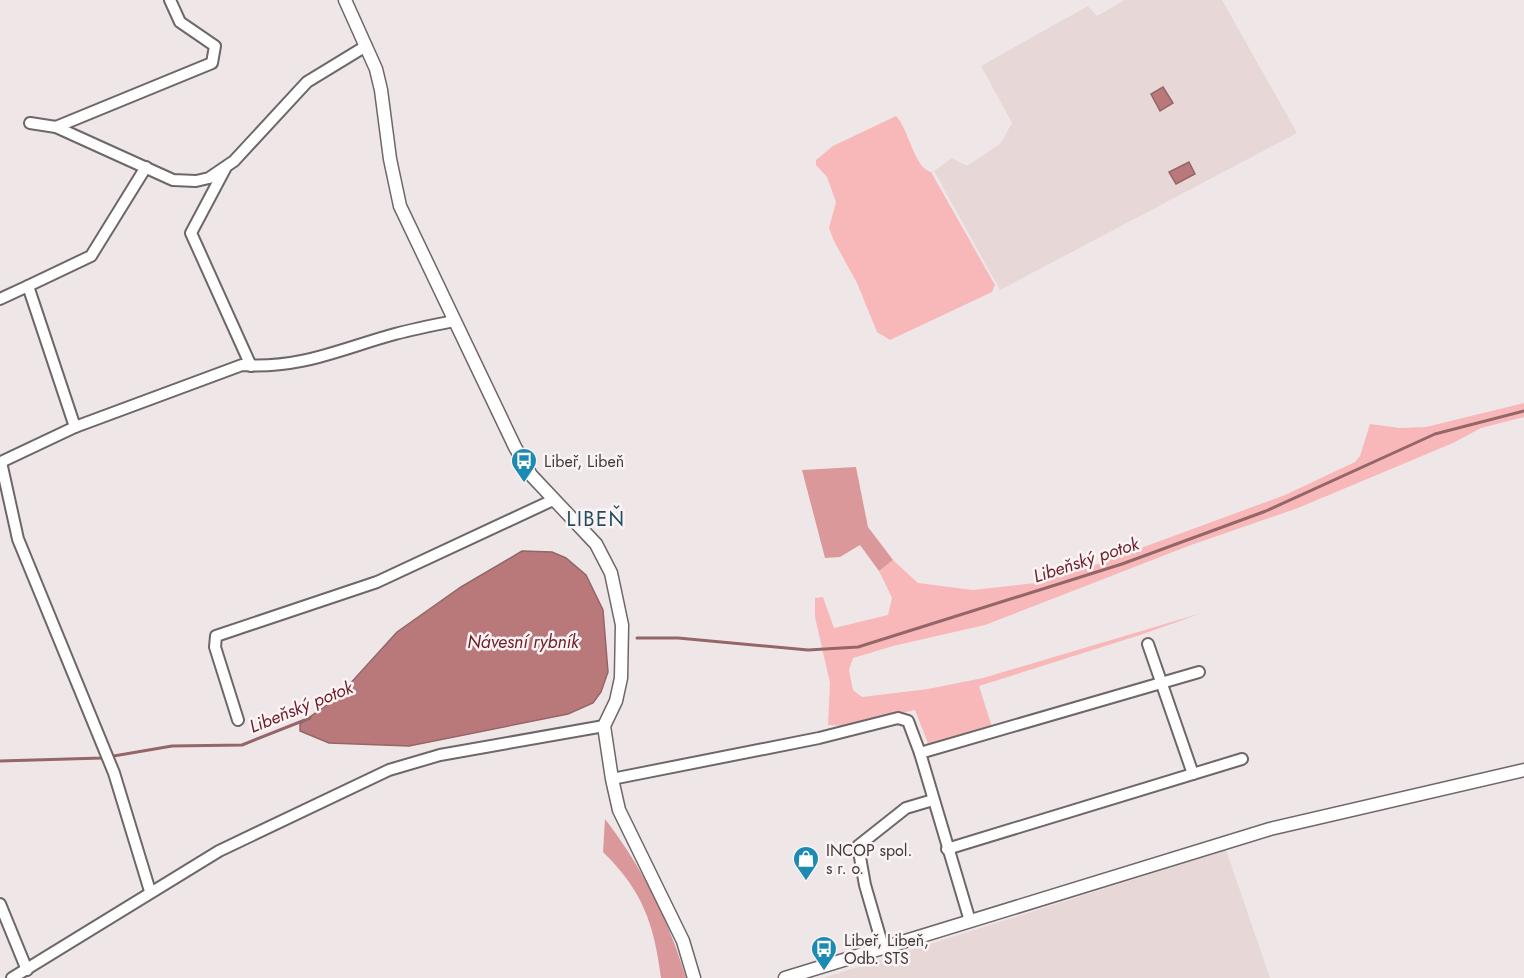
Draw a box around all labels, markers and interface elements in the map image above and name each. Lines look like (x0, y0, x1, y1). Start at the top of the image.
bus stop icon: Libeř, Libeň (509, 446, 539, 484)
place label: Libeř, Libeň (544, 450, 624, 473)
district label: LIBEŇ (566, 505, 626, 534)
water label: Libeňský potok (1030, 530, 1143, 589)
water label: Návesní rybník (467, 629, 580, 655)
water label: Libeňský potok (245, 674, 358, 740)
place label: INCOP spol. s r. o. (826, 839, 912, 880)
shop icon: INCOP spol. s r. o. (791, 844, 821, 882)
place label: Libeř, Libeň, Odb. STS (844, 929, 929, 970)
bus stop icon: Libeř, Libeň, Odb. STS (809, 934, 839, 972)

